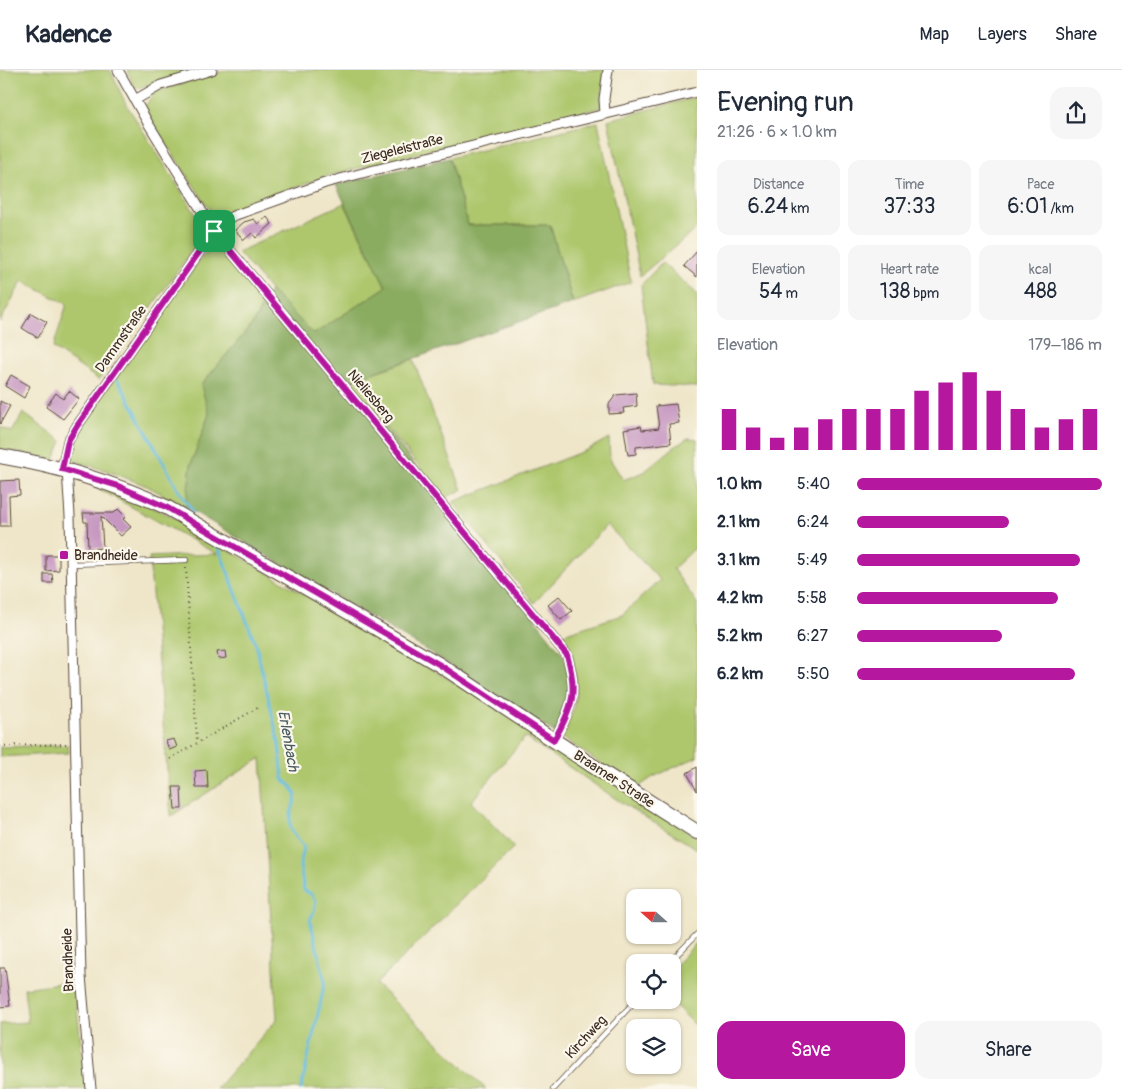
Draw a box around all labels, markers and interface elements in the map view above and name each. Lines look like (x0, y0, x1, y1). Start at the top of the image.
text: Kadence (25, 20, 112, 49)
text: Map (920, 23, 949, 46)
text: Layers (977, 23, 1027, 46)
text: Share (1055, 23, 1097, 46)
text: Evening run (717, 85, 854, 120)
button: share (1050, 87, 1102, 139)
text: 21:26 · 6 × 1.0 km (717, 122, 837, 142)
street label: Ziegeleistraße (359, 131, 445, 167)
text: Distance (753, 176, 804, 193)
text: Time (895, 176, 924, 193)
text: Pace (1027, 176, 1054, 193)
text: 6.24 (747, 193, 788, 220)
text: 37:33 (884, 193, 935, 220)
text: 6:01 (1007, 193, 1048, 220)
text: km (788, 200, 810, 217)
text: /km (1048, 200, 1074, 217)
pin (193, 210, 235, 252)
icon: arrive (200, 217, 228, 245)
text: Elevation (752, 261, 805, 278)
text: Heart rate (880, 261, 939, 278)
text: kcal (1029, 261, 1052, 278)
text: 54 (759, 278, 783, 305)
text: 138 (880, 278, 910, 305)
text: 488 (1024, 278, 1057, 305)
text: m (783, 285, 798, 302)
text: bpm (910, 285, 939, 302)
street label: Dammstraße (92, 302, 150, 376)
text: Elevation (717, 335, 778, 355)
text: 179–186 m (1028, 335, 1102, 355)
street label: Nieliesberg (344, 366, 398, 426)
text: 1.0 km (717, 474, 762, 494)
text: 5:40 (797, 474, 830, 494)
text: 2.1 km (717, 512, 760, 532)
text: 6:24 (797, 512, 829, 532)
place label: Brandheide (74, 547, 138, 564)
marker: Brandheide (58, 549, 70, 561)
text: 3.1 km (717, 550, 760, 570)
text: 5:49 (797, 550, 827, 570)
text: 4.2 km (717, 588, 763, 608)
text: 5:58 (797, 588, 827, 608)
text: 5.2 km (717, 626, 762, 646)
text: 6:27 (797, 626, 828, 646)
text: 6.2 km (717, 664, 763, 684)
text: 5:50 (797, 664, 830, 684)
water label: Erlenbach (273, 709, 303, 774)
street label: Braamer Straße (570, 747, 658, 812)
north arrow (626, 889, 681, 944)
map controls (626, 889, 681, 1074)
street label: Brandheide (58, 928, 78, 992)
button: locate (626, 954, 681, 1009)
street label: Kirchweg (562, 1012, 610, 1062)
button: layers (626, 1019, 681, 1074)
button: Save (717, 1021, 905, 1079)
button: Share (915, 1021, 1102, 1079)

